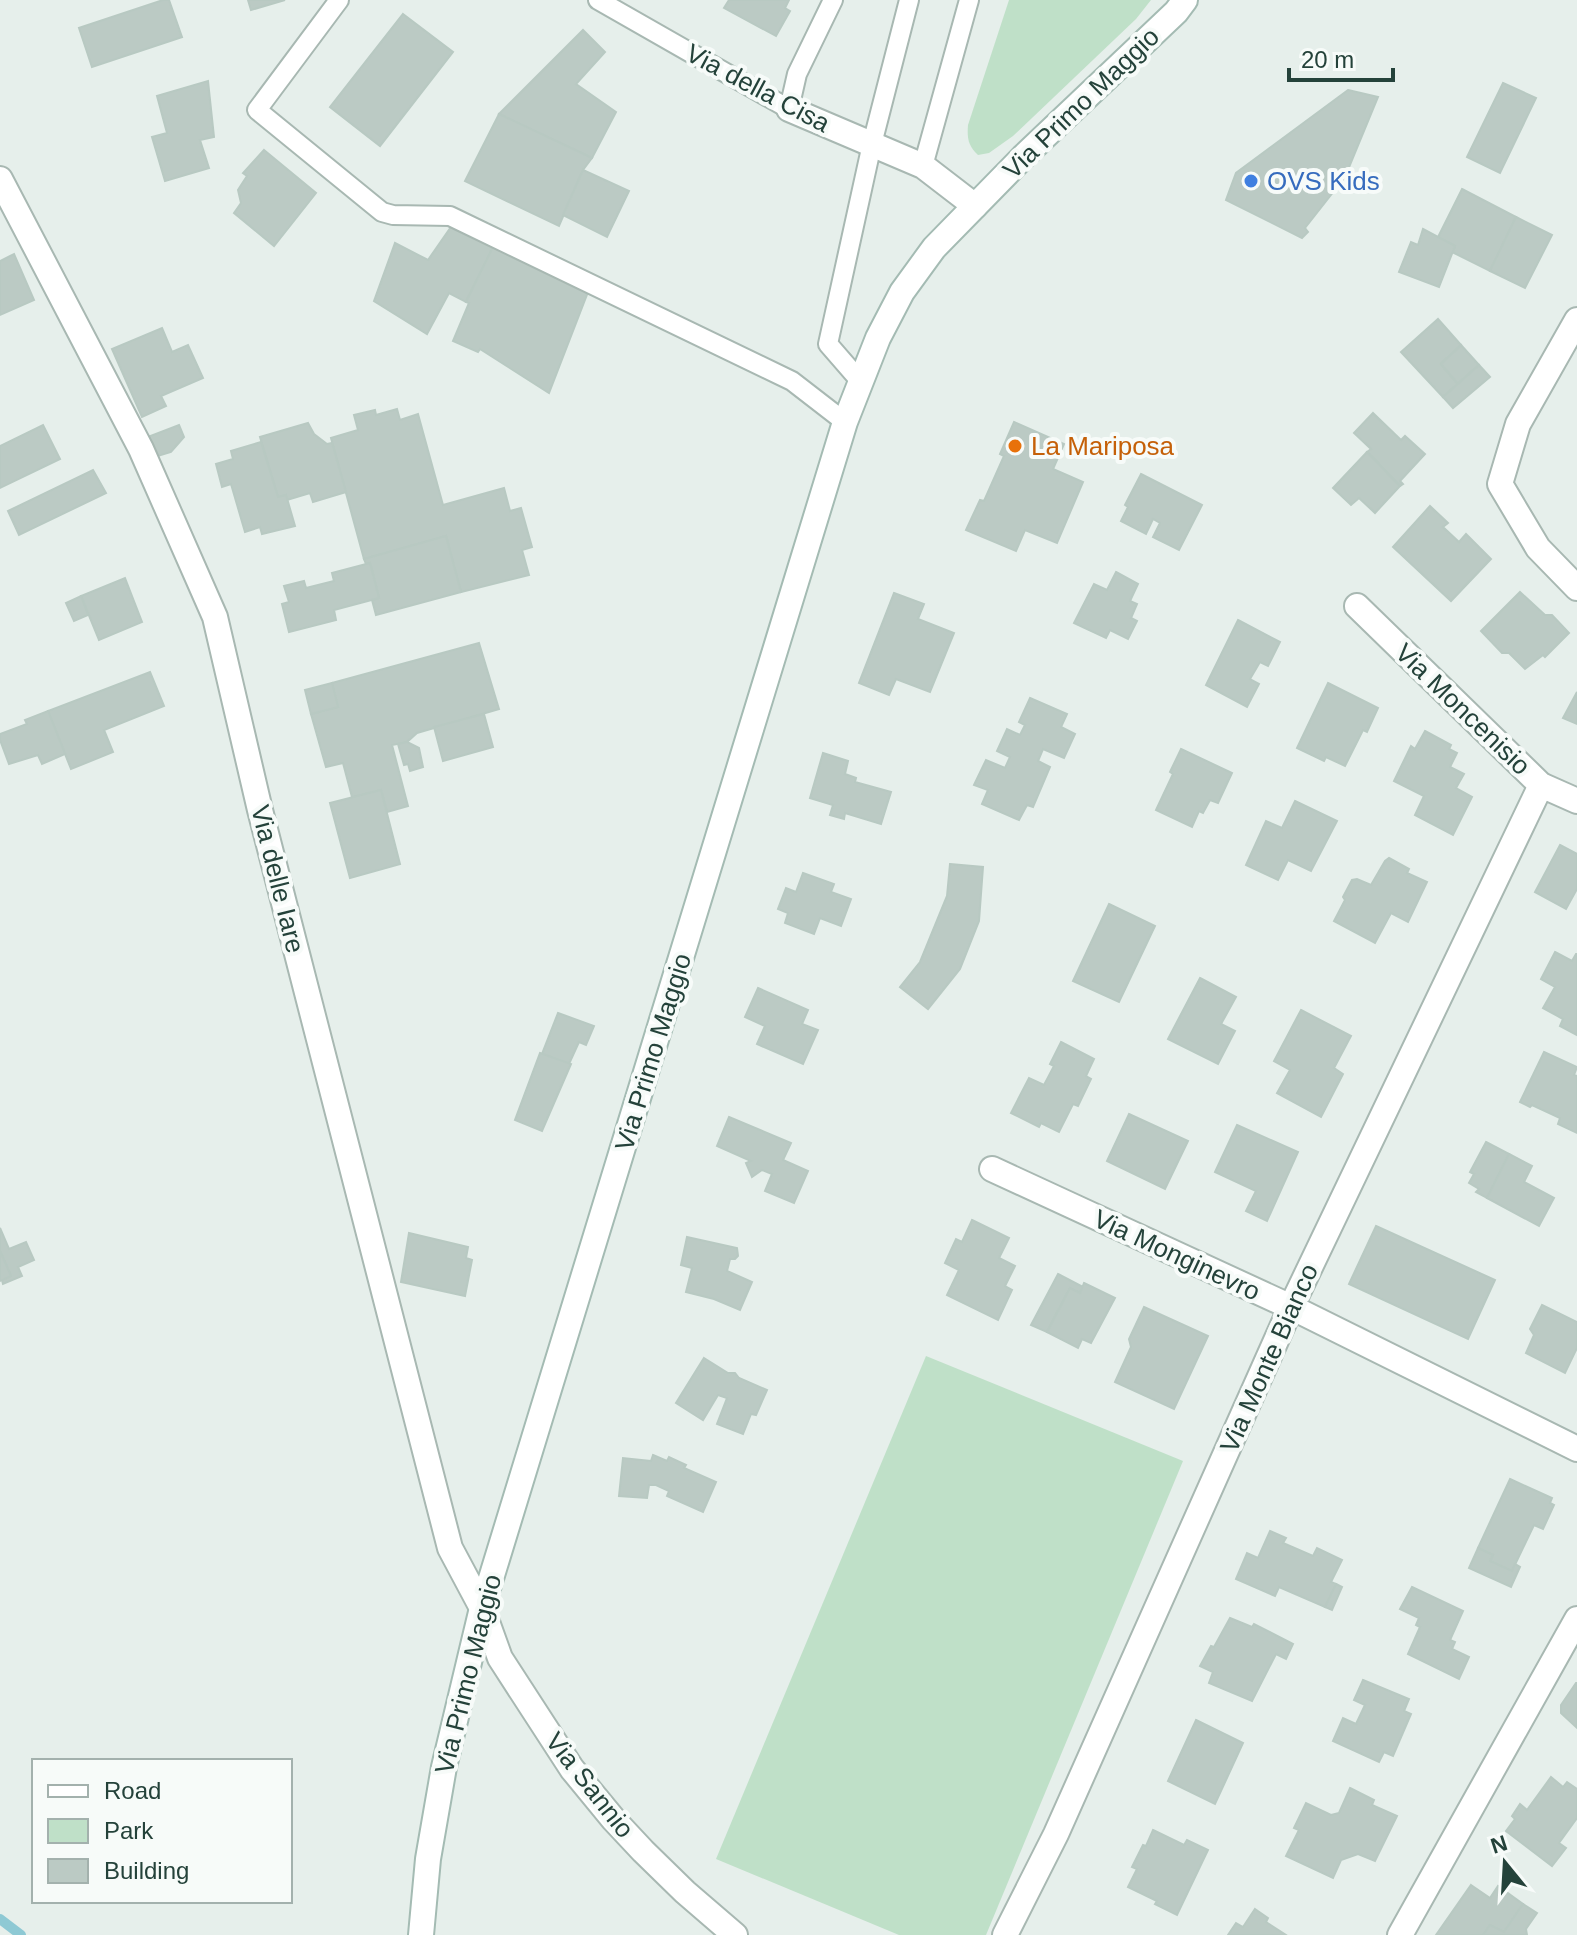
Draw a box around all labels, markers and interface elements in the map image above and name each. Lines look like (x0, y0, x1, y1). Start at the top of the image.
street label: Via Primo Maggio (997, 21, 1165, 185)
scale bar (1289, 32, 1393, 82)
street label: Via della Cisa (681, 38, 835, 139)
text: 20 m (1301, 46, 1354, 73)
place label: OVS Kids (1267, 166, 1380, 196)
marker: OVS Kids (1242, 172, 1260, 190)
place label: La Mariposa (1031, 431, 1175, 461)
marker: La Mariposa (1006, 437, 1024, 455)
street label: Via Moncenisio (1389, 637, 1537, 781)
street label: Via delle Iare (245, 802, 311, 956)
street label: Via Primo Maggio (609, 950, 697, 1154)
street label: Via Monginevro (1089, 1203, 1265, 1307)
street label: Via Monte Bianco (1214, 1259, 1324, 1457)
street label: Via Primo Maggio (429, 1571, 507, 1777)
street label: Via Sannio (540, 1726, 640, 1844)
legend (32, 1759, 292, 1903)
text: Road (104, 1777, 161, 1804)
text: Park (104, 1817, 154, 1844)
north arrow (1465, 1823, 1545, 1903)
text: N (1488, 1830, 1510, 1859)
text: Building (104, 1857, 189, 1884)

